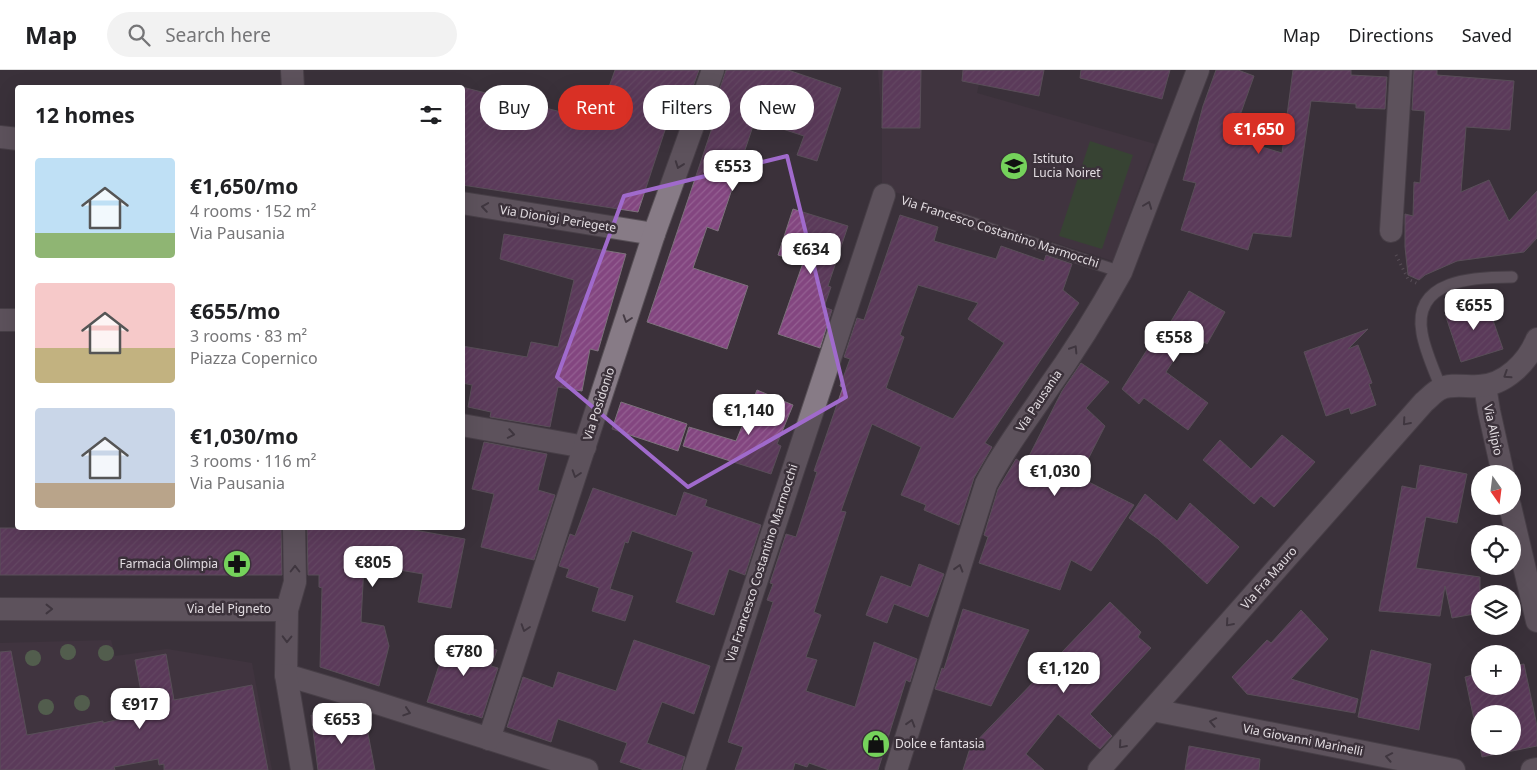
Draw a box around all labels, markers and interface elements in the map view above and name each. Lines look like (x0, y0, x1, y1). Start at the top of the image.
search box (107, 12, 457, 57)
text: Map (25, 18, 77, 51)
icon: search (125, 21, 153, 49)
text: Search here (165, 22, 271, 48)
text: Map (1283, 23, 1320, 47)
text: Directions (1348, 23, 1434, 47)
text: Saved (1462, 23, 1512, 47)
chip: Buy (480, 85, 548, 130)
chip: Rent (558, 85, 633, 130)
chip: Filters (643, 85, 730, 130)
chip: New (740, 85, 814, 130)
text: 12 homes (35, 101, 135, 129)
icon: filters (417, 101, 445, 129)
pin: €1,650 (1218, 112, 1300, 155)
text: €1,650 (1234, 118, 1284, 140)
pin: €553 (703, 150, 763, 192)
place label: Istituto Lucia Noiret (1033, 150, 1101, 181)
school or university icon: Istituto Lucia Noiret (999, 151, 1029, 181)
text: €553 (715, 155, 751, 177)
one-way arrow (675, 160, 685, 169)
text: €1,650/mo (190, 172, 298, 200)
icon: home (75, 178, 135, 238)
street label: Via Francesco Costantino Marmocchi (899, 191, 1101, 272)
text: 4 rooms · 152 m² (190, 200, 316, 222)
street label: Via Dionigi Periegete (499, 201, 618, 236)
one-way arrow (1141, 201, 1152, 210)
one-way arrow (481, 202, 490, 212)
text: Via Pausania (190, 222, 285, 244)
pin: €634 (781, 232, 841, 275)
text: €634 (793, 238, 829, 260)
pin: €655 (1444, 288, 1504, 331)
text: €655 (1456, 294, 1492, 316)
text: €655/mo (190, 297, 280, 325)
icon: home (75, 303, 135, 363)
one-way arrow (622, 314, 632, 323)
pin: €558 (1144, 320, 1204, 363)
text: 3 rooms · 83 m² (190, 325, 307, 347)
text: €558 (1156, 326, 1192, 348)
one-way arrow (1068, 345, 1077, 355)
text: Piazza Copernico (190, 347, 318, 369)
street label: Via Posidonio (579, 365, 618, 443)
street label: Via Pausania (1012, 366, 1066, 435)
one-way arrow (1503, 369, 1512, 379)
pin: €1,140 (708, 394, 790, 436)
text: €1,140 (724, 399, 774, 421)
street label: Via Alipio (1480, 403, 1507, 457)
one-way arrow (1403, 417, 1412, 426)
text: €1,030/mo (190, 422, 298, 450)
icon: home (75, 428, 135, 488)
one-way arrow (506, 428, 515, 438)
text: 3 rooms · 116 m² (190, 450, 316, 472)
pin: €1,030 (1014, 454, 1096, 497)
text: €1,030 (1030, 460, 1080, 482)
street label: Via Francesco Costantino Marmocchi (721, 462, 802, 664)
north arrow (1471, 465, 1521, 515)
map controls (1471, 465, 1521, 755)
one-way arrow (572, 469, 582, 477)
text: Via Pausania (190, 472, 285, 494)
button: locate (1471, 525, 1521, 575)
street label: Via Fra Mauro (1237, 543, 1301, 613)
pin: €805 (343, 546, 403, 588)
pharmacy icon: Farmacia Olimpia (222, 549, 252, 579)
text: €805 (355, 551, 391, 573)
place label: Farmacia Olimpia (119, 555, 218, 572)
one-way arrow (289, 565, 300, 573)
one-way arrow (954, 565, 964, 573)
button: layers (1471, 585, 1521, 635)
street label: Via del Pigneto (187, 600, 271, 617)
one-way arrow (45, 604, 53, 614)
one-way arrow (1226, 617, 1235, 626)
one-way arrow (521, 623, 531, 632)
pin: €780 (434, 634, 494, 677)
one-way arrow (282, 636, 292, 643)
text: €780 (446, 640, 482, 662)
button: + (1471, 645, 1521, 695)
pin: €1,120 (1023, 652, 1105, 694)
text: €1,120 (1039, 657, 1089, 679)
pin: €917 (110, 688, 170, 730)
text: €917 (122, 693, 158, 715)
pin: €653 (312, 702, 372, 745)
button: − (1471, 705, 1521, 755)
one-way arrow (402, 707, 411, 717)
text: €653 (324, 708, 360, 730)
one-way arrow (1208, 717, 1217, 728)
one-way arrow (905, 720, 915, 728)
street label: Via Giovanni Marinelli (1242, 720, 1365, 759)
shop icon: Dolce e fantasia (861, 729, 891, 759)
place label: Dolce e fantasia (895, 735, 985, 752)
one-way arrow (1118, 739, 1127, 748)
one-way arrow (1385, 752, 1394, 763)

